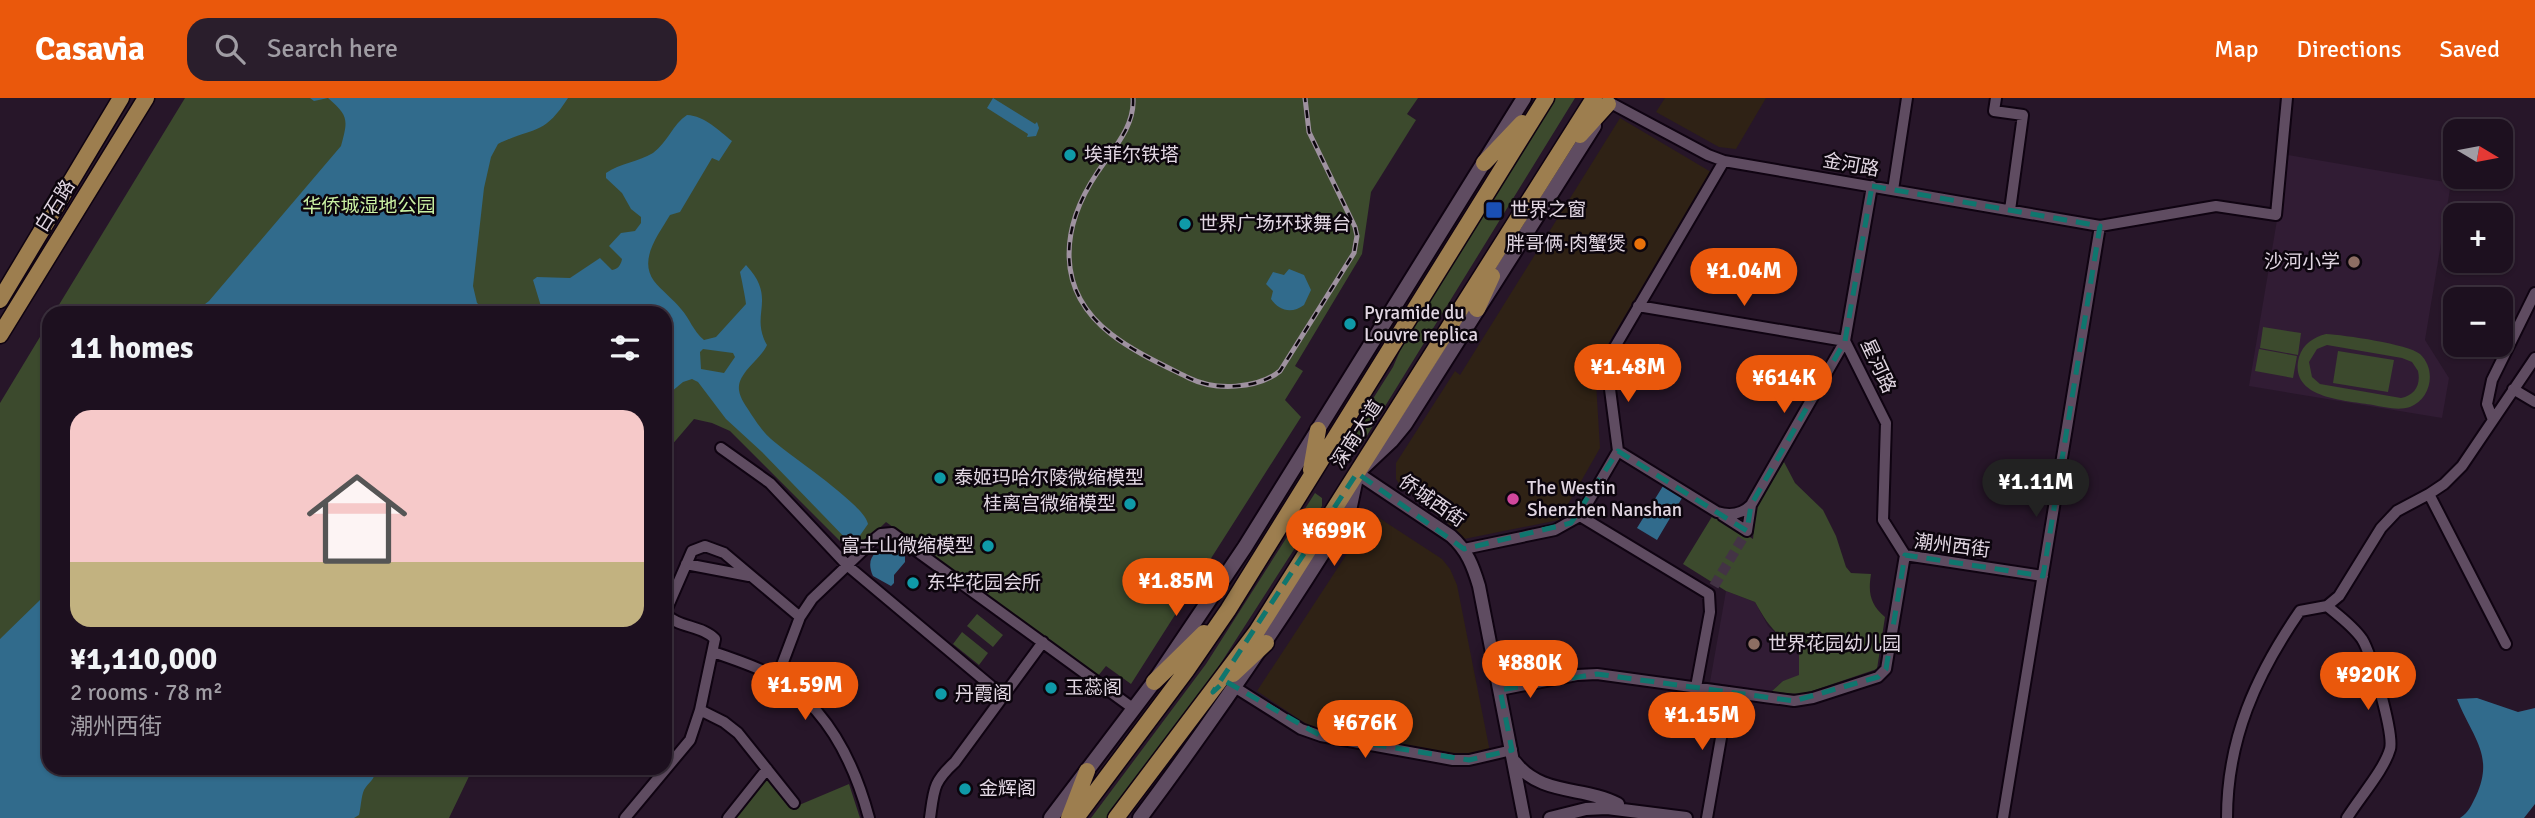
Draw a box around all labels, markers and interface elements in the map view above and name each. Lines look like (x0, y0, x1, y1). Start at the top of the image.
search box (187, 18, 677, 81)
text: Casavia (35, 29, 145, 70)
icon: search (211, 30, 249, 68)
text: Search here (267, 33, 398, 65)
text: Map (2214, 34, 2259, 64)
text: Directions (2297, 34, 2402, 64)
text: Saved (2440, 34, 2500, 64)
north arrow (2443, 119, 2513, 189)
map controls (2443, 119, 2513, 357)
place label: 埃菲尔铁塔 (1084, 143, 1179, 167)
marker: 埃菲尔铁塔 (1062, 147, 1078, 163)
street label: 金河路 (1821, 148, 1881, 182)
street label: 白石路 (30, 175, 80, 237)
park label: 华侨城湿地公园 (302, 194, 436, 218)
place label: 世界之窗 (1510, 198, 1586, 222)
marker: 世界之窗 (1484, 200, 1504, 220)
button: + (2443, 203, 2513, 273)
place label: 世界广场环球舞台 (1199, 212, 1351, 236)
marker: 世界广场环球舞台 (1177, 216, 1193, 232)
place label: 胖哥俩·肉蟹煲 (1506, 232, 1626, 256)
marker: 胖哥俩·肉蟹煲 (1632, 236, 1648, 252)
pin: ¥1.04M (1687, 248, 1801, 308)
place label: 沙河小学 (2264, 250, 2340, 274)
marker: 沙河小学 (2346, 254, 2362, 270)
text: ¥1.04M (1706, 256, 1782, 285)
button: − (2443, 287, 2513, 357)
place label: Pyramide du Louvre replica (1364, 301, 1478, 347)
marker: Pyramide du Louvre replica (1342, 316, 1358, 332)
icon: filters (606, 329, 644, 367)
text: 11 homes (70, 330, 193, 367)
street label: 星河路 (1855, 335, 1901, 397)
pin: ¥1.48M (1571, 344, 1685, 404)
text: ¥1.48M (1590, 352, 1666, 381)
pin: ¥614K (1735, 356, 1833, 415)
text: ¥614K (1752, 363, 1816, 392)
street label: 深南大道 (1326, 396, 1388, 472)
icon: home (294, 456, 420, 582)
pin: ¥1.11M (1979, 460, 2093, 519)
place label: 泰姬玛哈尔陵微缩模型 (954, 466, 1144, 490)
text: ¥1.11M (1998, 467, 2074, 496)
street label: 侨城西街 (1394, 469, 1470, 533)
marker: 泰姬玛哈尔陵微缩模型 (932, 470, 948, 486)
place label: The Westin Shenzhen Nanshan (1527, 476, 1682, 522)
marker: The Westin Shenzhen Nanshan (1505, 491, 1521, 507)
place label: 桂离宫微缩模型 (983, 492, 1116, 516)
marker: 桂离宫微缩模型 (1122, 496, 1138, 512)
pin: ¥699K (1285, 508, 1383, 568)
text: ¥699K (1302, 516, 1366, 545)
street label: 潮州西街 (1913, 529, 1991, 563)
place label: 富士山微缩模型 (841, 534, 974, 558)
marker: 富士山微缩模型 (980, 538, 996, 554)
pin: ¥1.85M (1119, 559, 1233, 618)
text: ¥1.85M (1138, 566, 1214, 595)
place label: 东华花园会所 (927, 571, 1041, 595)
marker: 东华花园会所 (905, 575, 921, 591)
place label: 世界花园幼儿园 (1768, 632, 1901, 656)
marker: 世界花园幼儿园 (1746, 636, 1762, 652)
pin: ¥880K (1481, 640, 1579, 700)
text: ¥1,110,000 (70, 641, 217, 678)
text: ¥880K (1498, 648, 1562, 677)
pin: ¥920K (2319, 652, 2417, 712)
text: ¥920K (2336, 660, 2400, 689)
pin: ¥1.59M (748, 662, 862, 722)
text: ¥1.59M (767, 670, 843, 699)
place label: 玉蕊阁 (1065, 676, 1122, 700)
text: 2 rooms · 78 m² (70, 678, 223, 707)
marker: 玉蕊阁 (1043, 680, 1059, 696)
place label: 丹霞阁 (955, 682, 1012, 706)
marker: 丹霞阁 (933, 686, 949, 702)
pin: ¥1.15M (1645, 692, 1759, 752)
pin: ¥676K (1316, 700, 1414, 760)
text: ¥1.15M (1664, 700, 1740, 729)
text: ¥676K (1333, 708, 1397, 737)
text: 潮州西街 (70, 712, 162, 741)
place label: 金辉阁 (979, 777, 1036, 801)
marker: 金辉阁 (957, 781, 973, 797)

